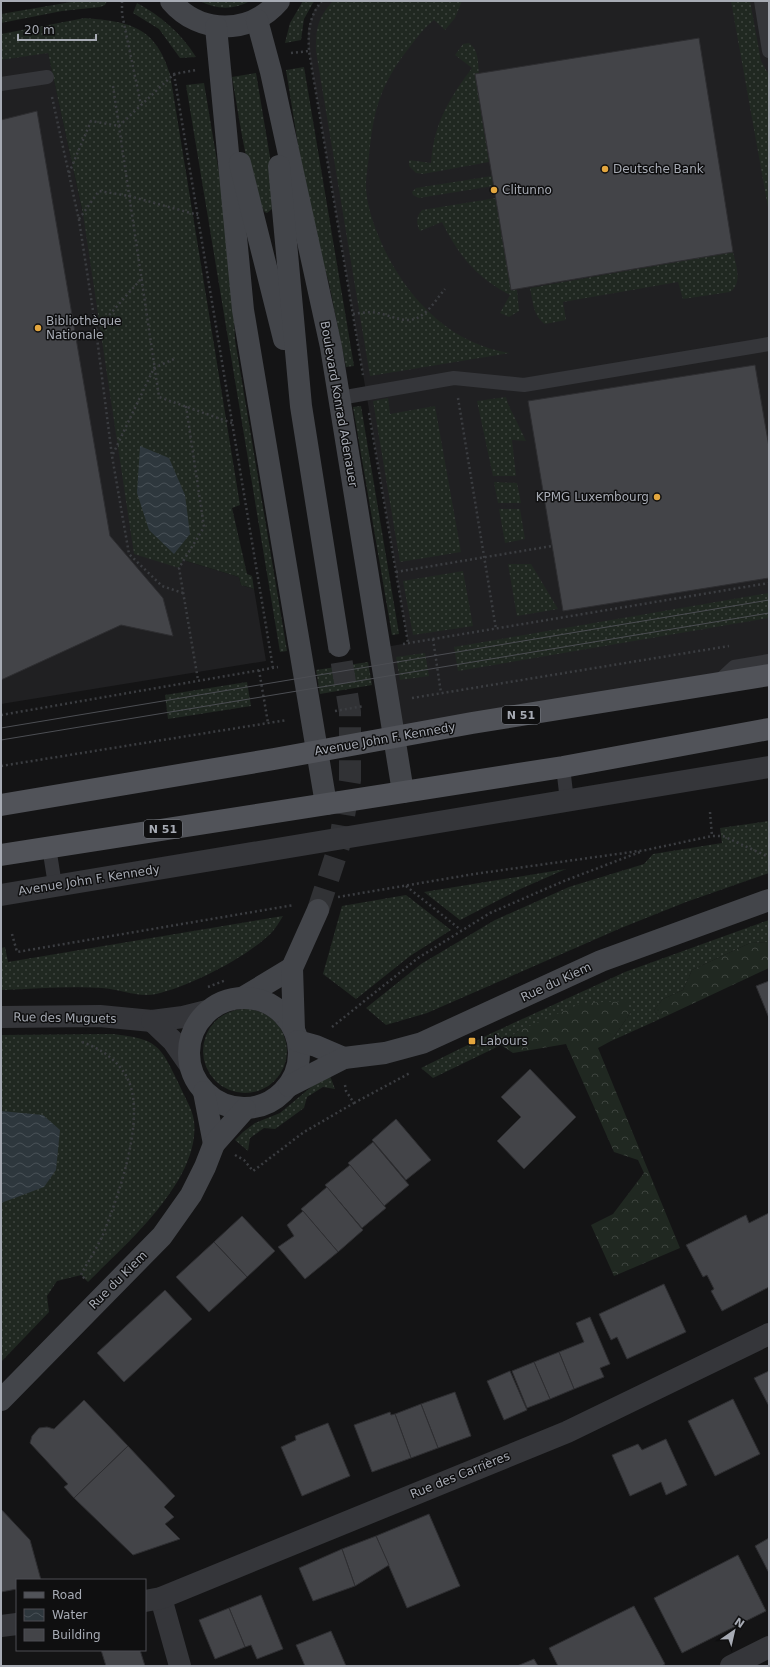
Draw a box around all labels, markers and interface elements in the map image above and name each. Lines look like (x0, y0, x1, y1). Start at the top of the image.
scale bar (18, 16, 96, 42)
text: 20 m (24, 23, 55, 37)
place label: Deutsche Bank (613, 162, 704, 176)
marker: Deutsche Bank (600, 164, 610, 174)
place label: Clitunno (502, 183, 552, 197)
marker: Clitunno (489, 185, 499, 195)
place label: Bibliothèque Nationale (46, 314, 122, 342)
street label: Boulevard Konrad Adenauer (317, 320, 361, 488)
marker: Bibliothèque Nationale (33, 323, 43, 333)
place label: KPMG Luxembourg (536, 490, 649, 504)
marker: KPMG Luxembourg (652, 492, 662, 502)
road number: N 51 (502, 706, 540, 724)
street label: Avenue John F. Kennedy (313, 720, 457, 758)
road number: N 51 (144, 820, 182, 838)
street label: Avenue John F. Kennedy (17, 862, 161, 898)
street label: Rue du Kiem (519, 960, 593, 1004)
street label: Rue des Muguets (13, 1010, 117, 1026)
place label: Labours (480, 1034, 528, 1048)
marker: Labours (467, 1036, 477, 1046)
street label: Rue du Kiem (86, 1248, 150, 1312)
street label: Rue des Carrières (408, 1449, 512, 1501)
legend (16, 1579, 146, 1651)
text: Road (52, 1588, 82, 1602)
text: Water (52, 1608, 88, 1622)
north arrow (714, 1611, 754, 1651)
text: N (732, 1615, 747, 1631)
text: Building (52, 1628, 101, 1642)

